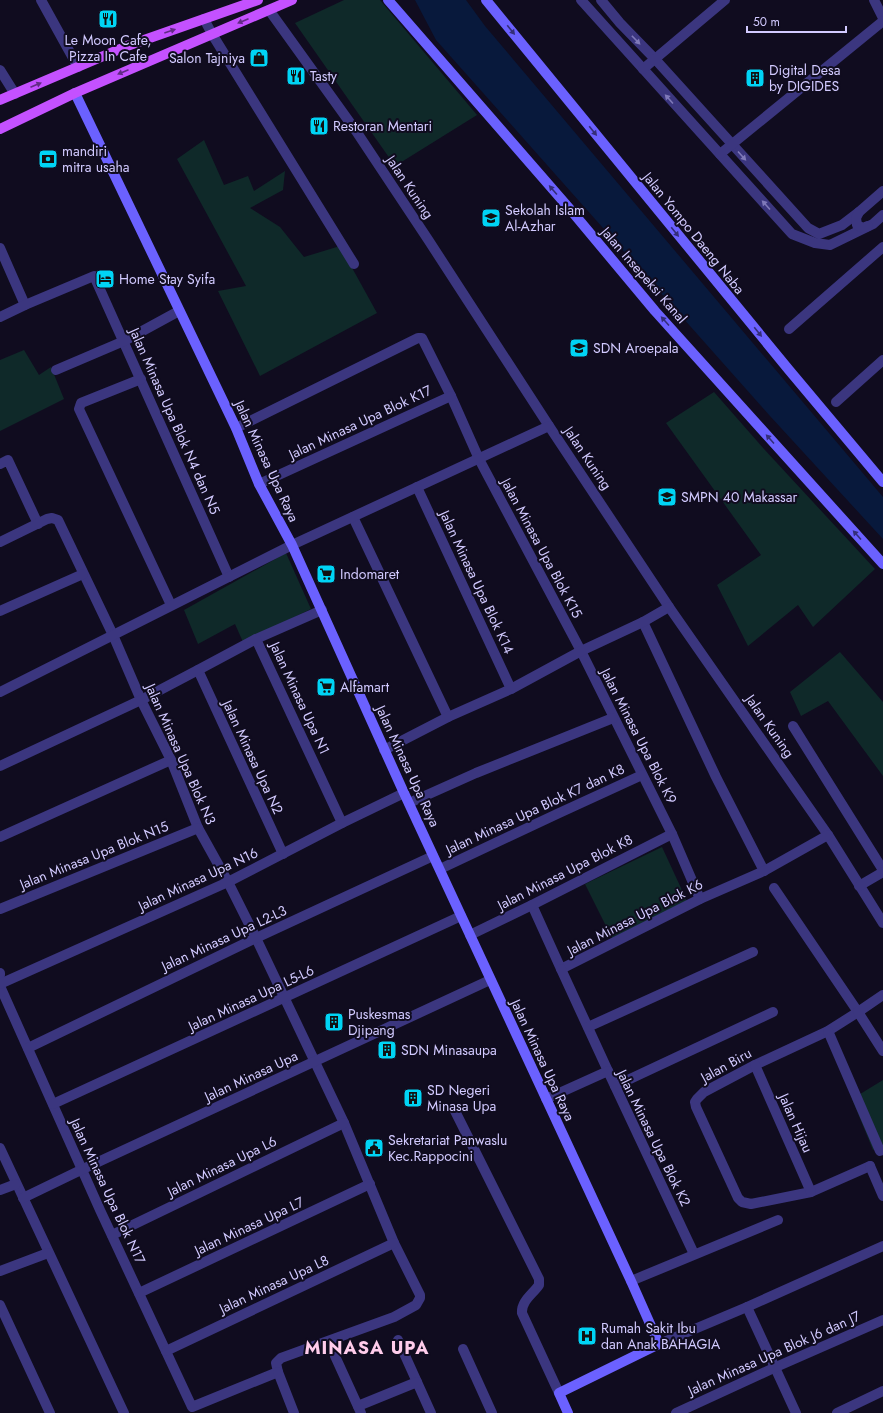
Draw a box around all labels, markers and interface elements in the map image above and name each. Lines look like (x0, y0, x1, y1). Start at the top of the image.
restaurant icon: Le Moon Cafe, Pizza In Cafe (97, 8, 119, 30)
scale bar (747, 8, 846, 34)
text: 50 m (753, 13, 780, 31)
one-way arrow (236, 18, 248, 24)
one-way arrow (507, 25, 515, 36)
one-way arrow (164, 28, 176, 34)
place label: Le Moon Cafe, Pizza In Cafe (64, 30, 152, 66)
one-way arrow (631, 35, 641, 45)
shop icon: Salon Tajniya (248, 47, 270, 69)
place label: Salon Tajniya (169, 48, 245, 68)
place label: Digital Desa by DIGIDES (769, 60, 840, 96)
restaurant icon: Tasty (285, 65, 307, 87)
place label: Tasty (310, 66, 338, 86)
building icon: Digital Desa by DIGIDES (744, 67, 766, 89)
one-way arrow (118, 69, 129, 75)
one-way arrow (30, 82, 42, 88)
one-way arrow (665, 93, 674, 104)
restaurant icon: Restoran Mentari (308, 115, 330, 137)
place label: Restoran Mentari (333, 116, 432, 136)
one-way arrow (588, 126, 597, 137)
place label: mandiri mitra usaha (62, 141, 129, 177)
bank icon: mandiri mitra usaha (37, 148, 59, 170)
street label: Jalan Kuning (380, 150, 439, 223)
one-way arrow (738, 151, 747, 162)
street label: Jalan Yompo Daeng Naba (637, 166, 750, 298)
one-way arrow (548, 185, 558, 195)
place label: Sekolah Islam Al-Azhar (505, 200, 585, 236)
one-way arrow (762, 201, 771, 210)
school or university icon: Sekolah Islam Al-Azhar (480, 207, 502, 229)
street label: Jalan Insepeksi Kanal (595, 221, 692, 328)
one-way arrow (671, 226, 680, 237)
hotel icon: Home Stay Syifa (94, 268, 116, 290)
place label: Home Stay Syifa (119, 269, 215, 289)
one-way arrow (660, 316, 669, 326)
street label: Jalan Minasa Upa Blok N4 dan N5 (124, 323, 225, 518)
one-way arrow (753, 327, 762, 338)
school or university icon: SDN Aroepala (568, 337, 590, 359)
place label: SDN Aroepala (593, 338, 679, 358)
street label: Jalan Minasa Upa Blok K17 (283, 380, 435, 465)
street label: Jalan Minasa Upa Raya (229, 395, 304, 525)
street label: Jalan Kuning (558, 421, 617, 494)
one-way arrow (766, 433, 775, 444)
street label: Jalan Minasa Upa Blok K15 (496, 473, 588, 622)
school or university icon: SMPN 40 Makassar (656, 486, 678, 508)
place label: SMPN 40 Makassar (681, 487, 797, 507)
street label: Jalan Minasa Upa Blok K14 (434, 505, 519, 657)
one-way arrow (853, 531, 862, 540)
supermarket icon: Indomaret (315, 563, 337, 585)
place label: Indomaret (340, 564, 400, 584)
street label: Jalan Minasa Upa N1 (264, 637, 335, 758)
street label: Jalan Minasa Upa Blok K9 (595, 663, 682, 807)
supermarket icon: Alfamart (315, 676, 337, 698)
place label: Alfamart (340, 677, 390, 697)
street label: Jalan Minasa Upa Blok N3 (140, 678, 221, 828)
street label: Jalan Kuning (740, 689, 799, 762)
street label: Jalan Minasa Upa N2 (217, 695, 288, 817)
street label: Jalan Minasa Upa Raya (370, 700, 445, 830)
street label: Jalan Minasa Upa Blok K7 dan K8 (440, 759, 628, 860)
street label: Jalan Minasa Upa Blok N15 (15, 816, 172, 895)
street label: Jalan Minasa Upa Blok K8 (492, 829, 636, 916)
street label: Jalan Minasa Upa N16 (133, 842, 261, 916)
street label: Jalan Minasa Upa Blok K6 (562, 874, 706, 961)
street label: Jalan Minasa Upa L2-L3 (156, 900, 290, 977)
street label: Jalan Minasa Upa L5-L6 (183, 960, 317, 1037)
street label: Jalan Minasa Upa Raya (505, 994, 580, 1124)
place label: Puskesmas Djipang (348, 1004, 411, 1040)
building icon: Puskesmas Djipang (323, 1011, 345, 1033)
building icon: SDN Minasaupa (376, 1039, 398, 1061)
place label: SDN Minasaupa (401, 1040, 497, 1060)
street label: Jalan Biru (695, 1043, 755, 1088)
street label: Jalan Minasa Upa (199, 1046, 301, 1107)
street label: Jalan Minasa Upa Blok K2 (611, 1064, 696, 1210)
place label: SD Negeri Minasa Upa (427, 1080, 496, 1116)
building icon: SD Negeri Minasa Upa (402, 1087, 424, 1109)
street label: Jalan Hijau (773, 1088, 818, 1156)
street label: Jalan Minasa Upa Blok N17 (65, 1113, 151, 1268)
place label: Sekretariat Panwaslu Kec.Rappocini (388, 1130, 507, 1166)
street label: Jalan Minasa Upa L6 (162, 1131, 280, 1202)
public building icon: Sekretariat Panwaslu Kec.Rappocini (363, 1137, 385, 1159)
street label: Jalan Minasa Upa L7 (189, 1192, 308, 1261)
street label: Jalan Minasa Upa L8 (214, 1250, 332, 1319)
street label: Jalan Minasa Upa Blok J6 dan J7 (683, 1306, 864, 1401)
place label: Rumah Sakit Ibu dan Anak BAHAGIA (601, 1318, 721, 1354)
hospital icon: Rumah Sakit Ibu dan Anak BAHAGIA (576, 1325, 598, 1347)
district label: MINASA UPA (304, 1335, 430, 1361)

